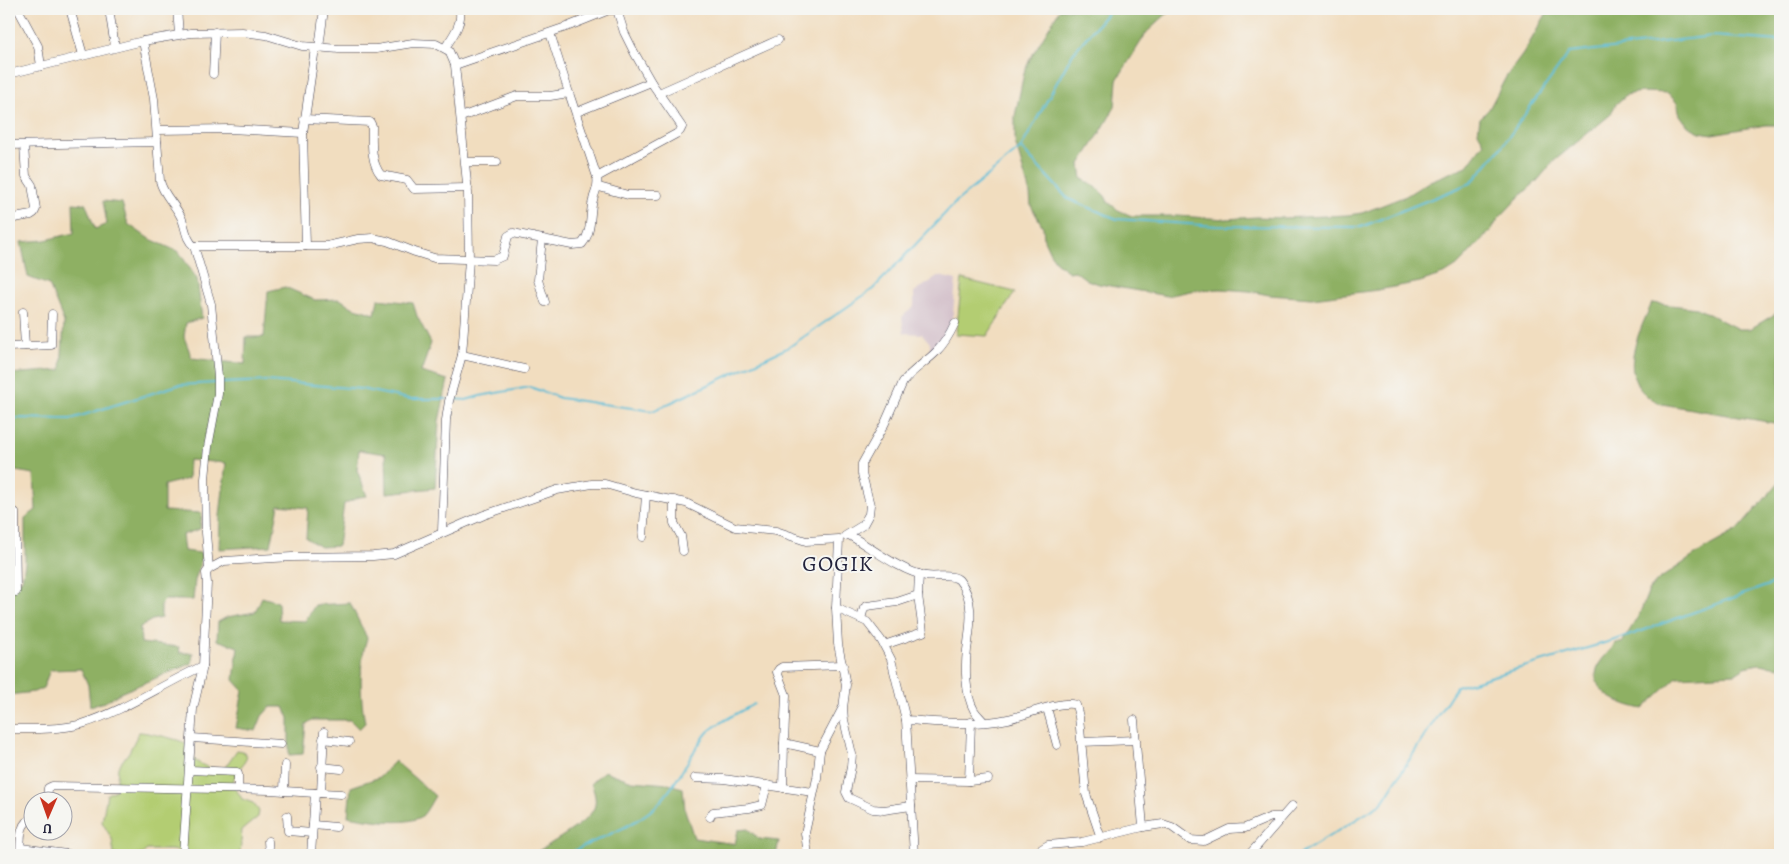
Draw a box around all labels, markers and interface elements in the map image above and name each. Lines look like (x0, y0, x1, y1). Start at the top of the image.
district label: GOGIK (802, 549, 874, 579)
north arrow (22, 792, 72, 842)
text: U (43, 819, 52, 838)

